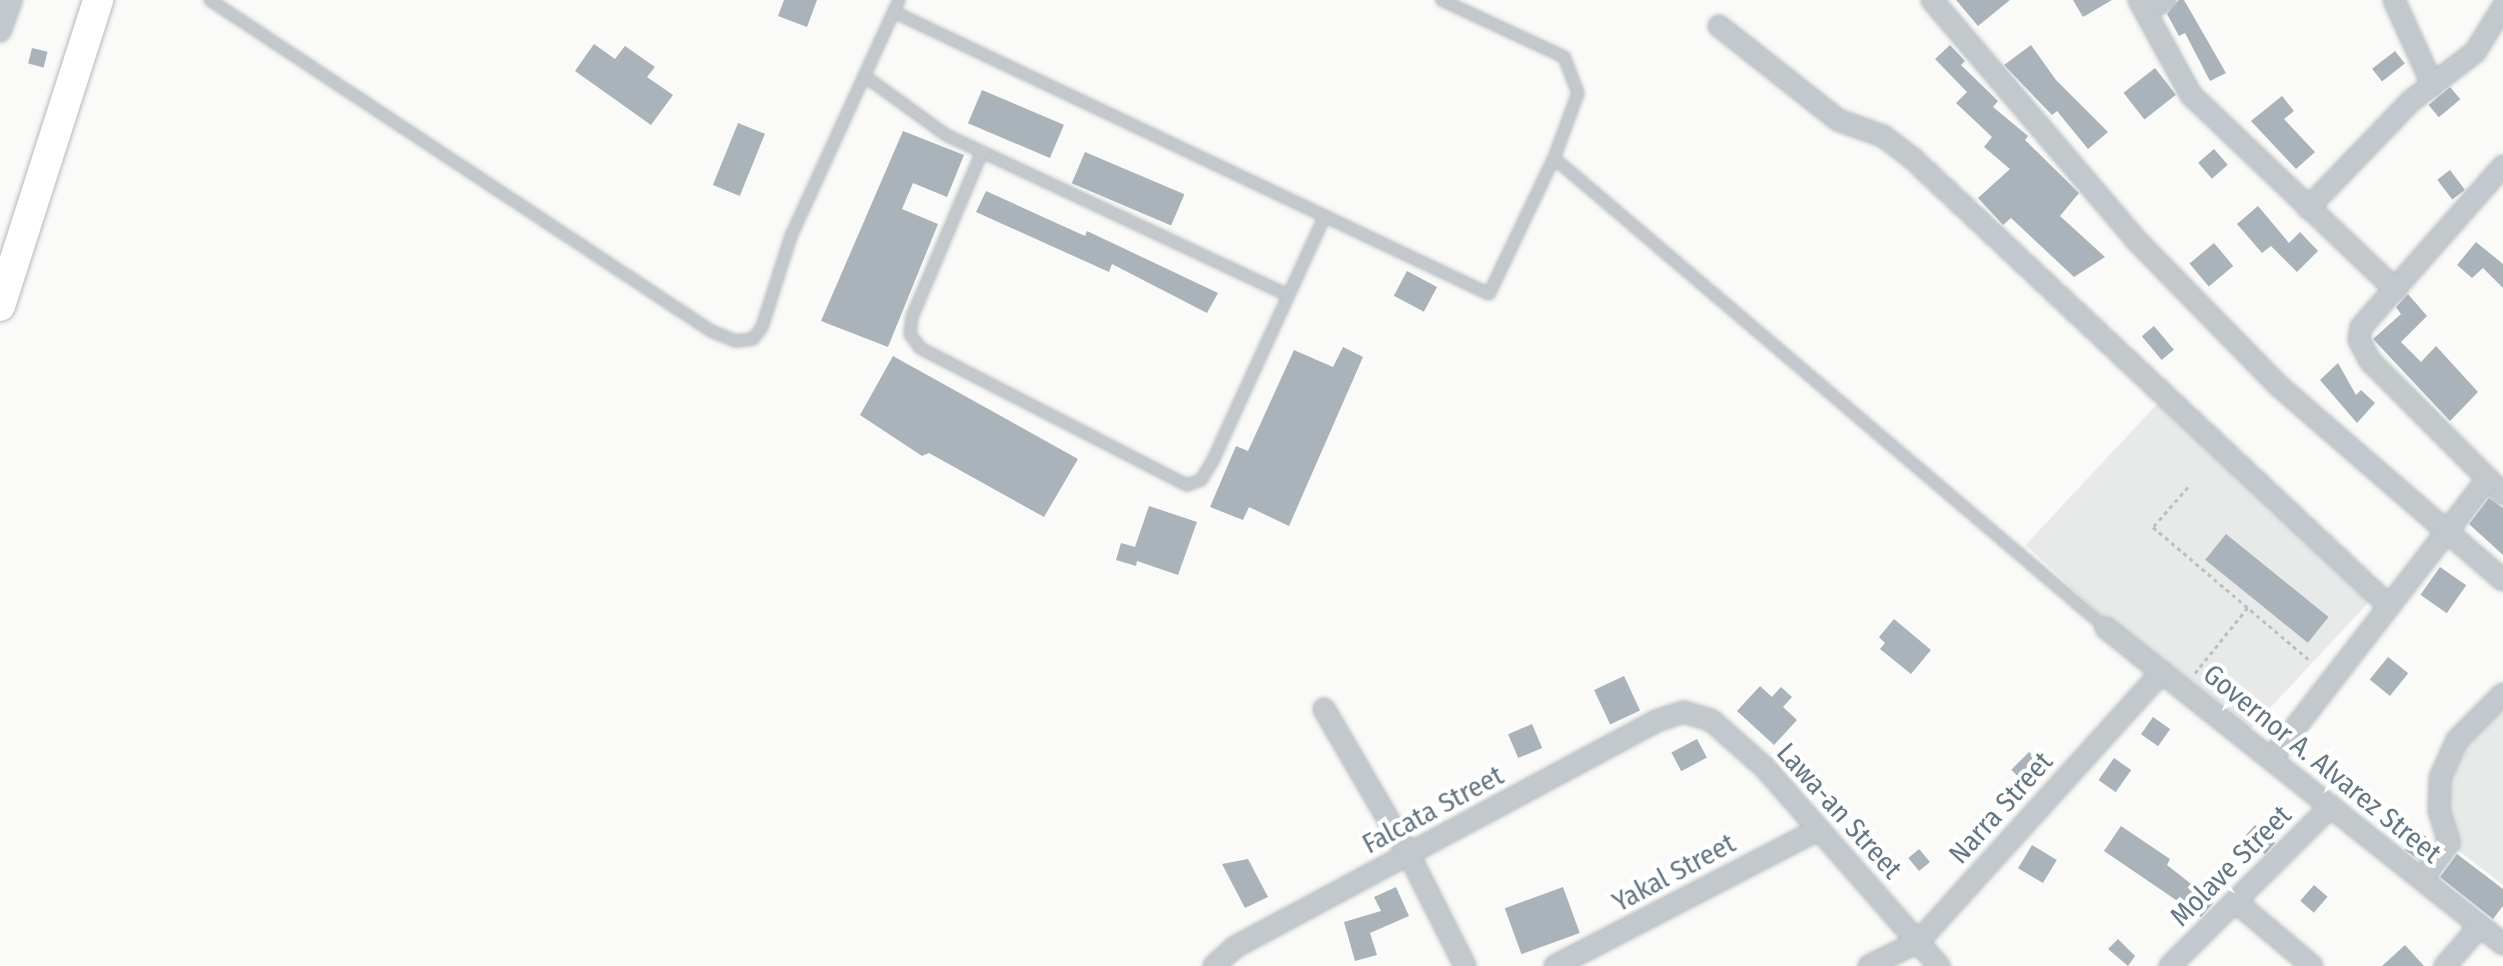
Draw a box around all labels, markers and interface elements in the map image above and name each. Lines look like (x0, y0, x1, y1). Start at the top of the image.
street label: Governor A. Alvarez Street (2196, 658, 2448, 870)
street label: Lawa-an Street (1769, 736, 1909, 886)
street label: Narra Street (1942, 745, 2060, 871)
street label: Falcata Street (1357, 759, 1509, 861)
street label: Molave Street (2164, 799, 2298, 933)
street label: Yakal Street (1607, 827, 1741, 919)

